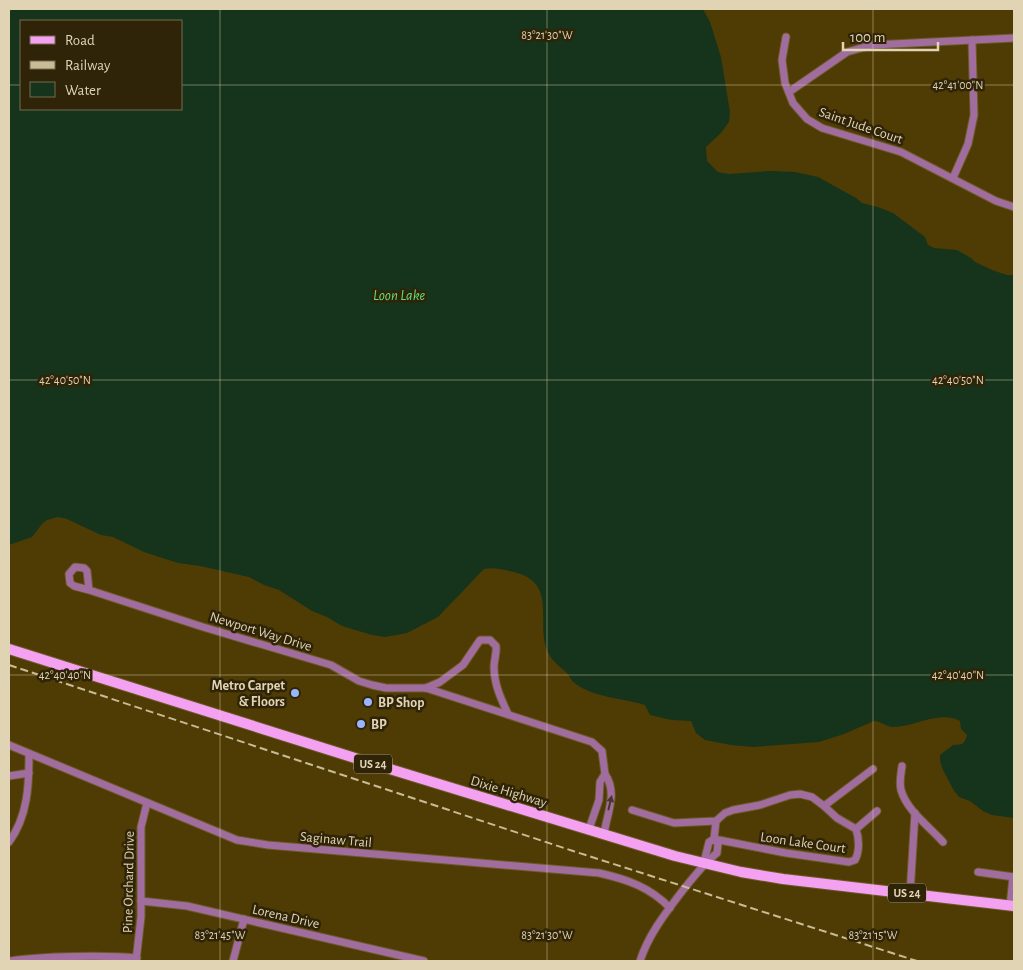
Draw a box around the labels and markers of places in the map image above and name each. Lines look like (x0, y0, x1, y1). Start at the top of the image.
place label: Metro Carpet & Floors (211, 679, 285, 709)
marker: Metro Carpet & Floors (289, 687, 301, 699)
marker: BP Shop (362, 696, 374, 708)
place label: BP Shop (378, 696, 424, 710)
marker: BP (355, 718, 367, 730)
place label: BP (371, 718, 387, 732)

